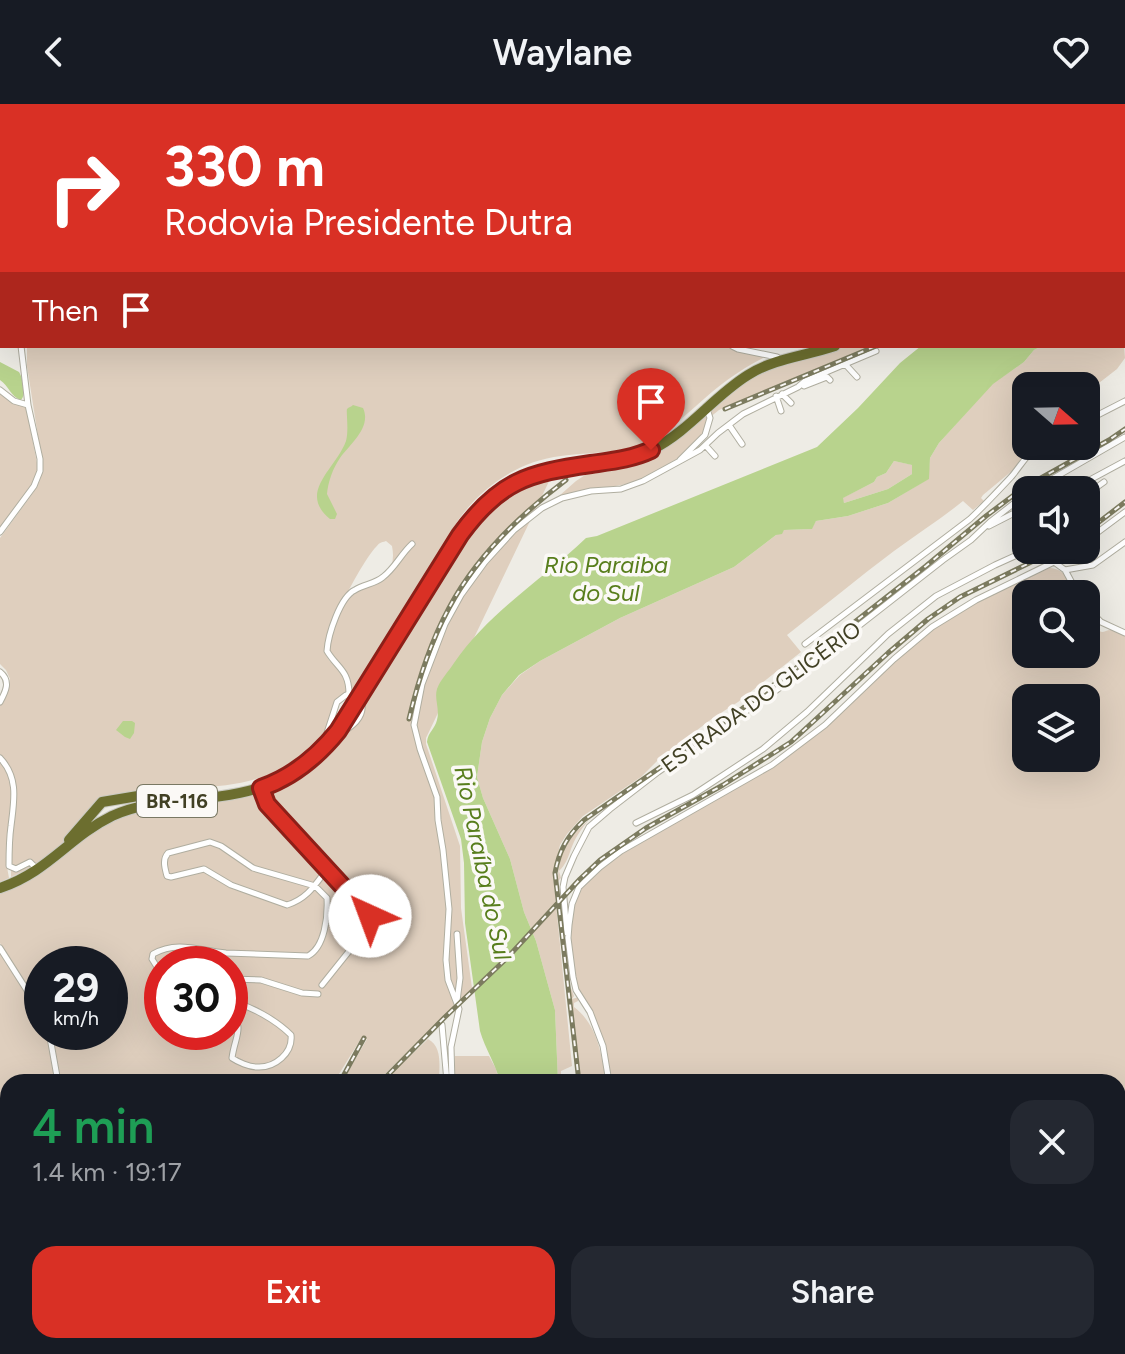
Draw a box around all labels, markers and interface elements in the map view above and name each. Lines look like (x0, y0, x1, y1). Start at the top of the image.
icon: back (32, 30, 76, 74)
icon: heart (1049, 30, 1093, 74)
text: Waylane (493, 31, 632, 74)
text: 330 m (164, 133, 325, 200)
icon: right (32, 136, 136, 240)
text: Rodovia Presidente Dutra (164, 201, 573, 244)
icon: arrive (114, 288, 158, 332)
text: Then (32, 292, 98, 329)
pin (617, 368, 685, 450)
north arrow (1012, 372, 1100, 460)
map controls (1012, 372, 1100, 772)
icon: arrive (629, 380, 673, 424)
button: sound (1012, 476, 1100, 564)
water label: Rio Paraiba do Sul (544, 550, 668, 607)
button: search (1012, 580, 1100, 668)
street label: ESTRADA DO GLICÉRIO (656, 615, 866, 779)
button: layers (1012, 684, 1100, 772)
water label: Rio Paraíba do Sul (448, 763, 518, 963)
road number: BR-116 (137, 785, 217, 817)
position arrow (328, 874, 412, 958)
speed limit sign: 30 (144, 946, 248, 1050)
text: 29 (53, 964, 99, 1012)
text: km/h (53, 1006, 99, 1030)
text: 4 min (32, 1097, 154, 1155)
button: close (1010, 1100, 1094, 1184)
text: 1.4 km · 19:17 (32, 1156, 182, 1188)
button: Exit (32, 1246, 555, 1338)
button: Share (571, 1246, 1094, 1338)

